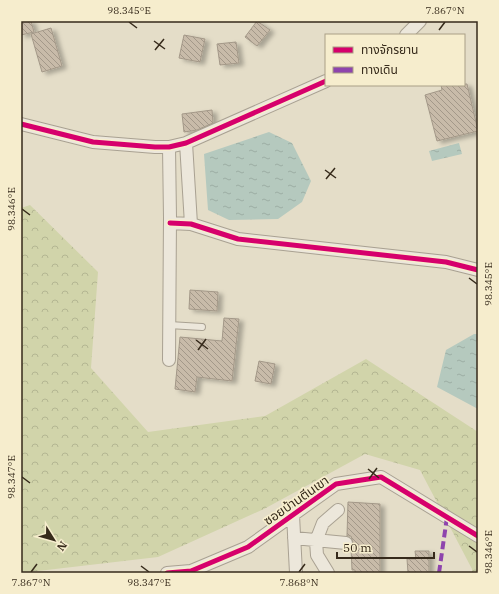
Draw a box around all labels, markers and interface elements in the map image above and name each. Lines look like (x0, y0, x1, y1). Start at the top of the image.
text: 98.345°E (107, 4, 151, 17)
text: 7.867°N (425, 4, 465, 17)
legend (325, 34, 465, 86)
text: ทางจักรยาน (361, 42, 418, 57)
text: ทางเดิน (361, 62, 398, 77)
text: 98.346°E (5, 187, 18, 231)
text: 98.345°E (482, 262, 495, 306)
text: 98.347°E (5, 455, 18, 499)
street label: ซอยบ้านตีนเขา (260, 472, 332, 529)
north arrow (34, 520, 74, 560)
text: 98.346°E (482, 530, 495, 574)
scale bar (337, 534, 434, 560)
text: N (54, 538, 70, 554)
text: 50 m (343, 540, 372, 555)
text: 7.867°N (11, 576, 51, 589)
text: 98.347°E (127, 576, 171, 589)
text: 7.868°N (279, 576, 319, 589)

